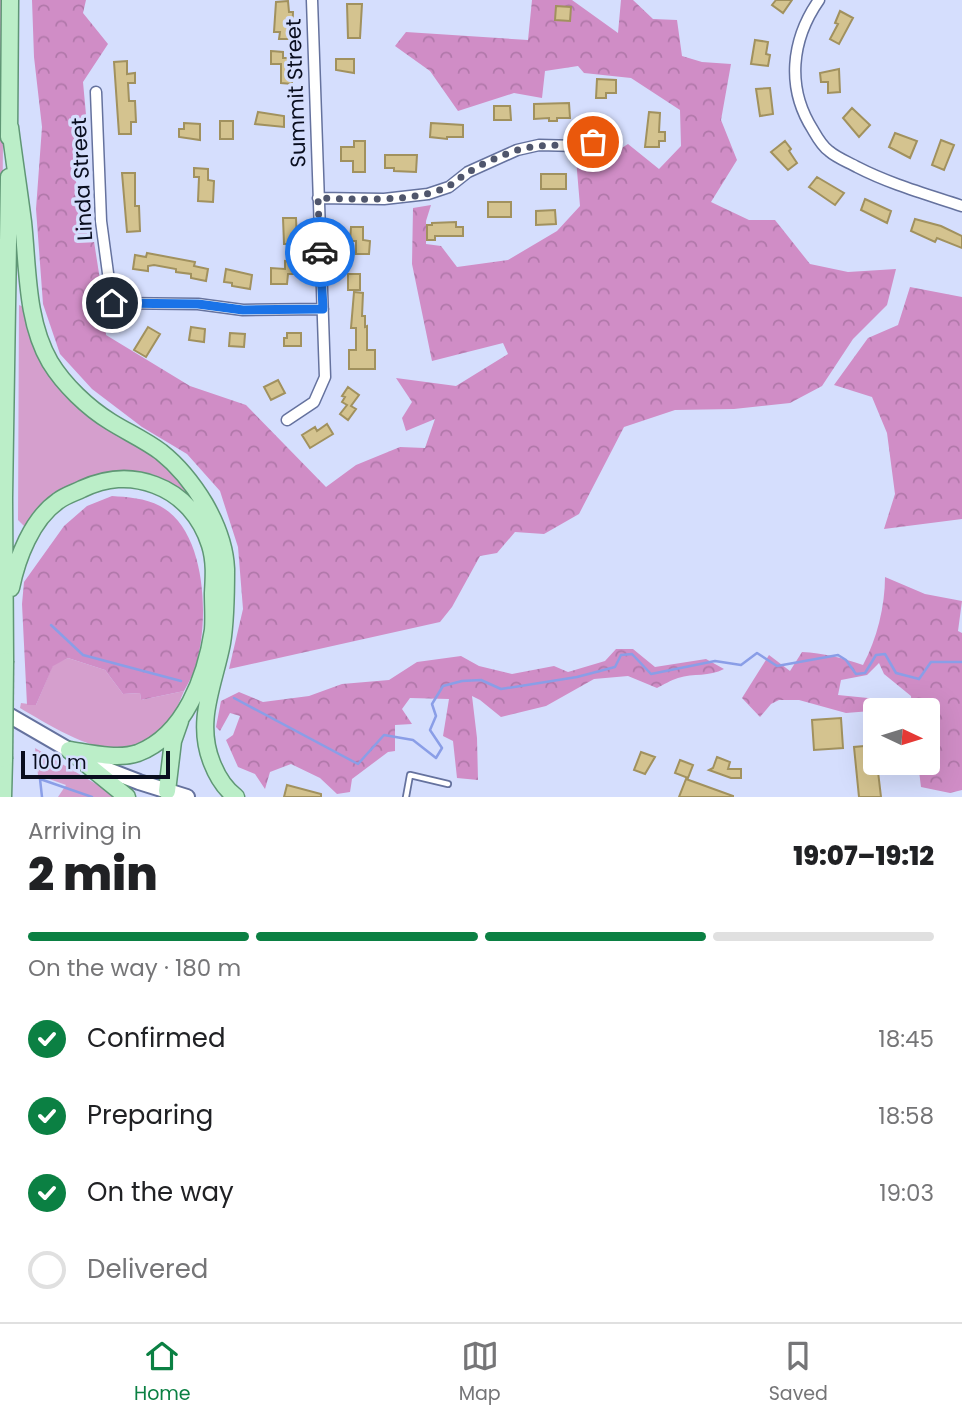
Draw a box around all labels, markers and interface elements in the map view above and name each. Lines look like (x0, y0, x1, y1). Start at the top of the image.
street label: Summit Street (278, 18, 313, 168)
pin (563, 112, 623, 172)
street label: Linda Street (64, 117, 99, 241)
icon: bag (574, 123, 612, 161)
courier (285, 217, 355, 287)
icon: car (301, 233, 339, 271)
pin (82, 273, 142, 333)
icon: home (93, 284, 131, 322)
north arrow (863, 698, 940, 775)
map controls (863, 698, 940, 775)
scale bar (21, 748, 170, 780)
text: 100 m (32, 749, 87, 776)
text: Arriving in (28, 815, 142, 847)
text: 19:07–19:12 (793, 838, 934, 874)
text: 2 min (28, 842, 158, 906)
text: On the way · 180 m (28, 952, 241, 984)
icon: check (28, 1020, 66, 1058)
text: Confirmed (87, 1020, 225, 1056)
text: 18:45 (878, 1023, 934, 1055)
icon: check (28, 1097, 66, 1135)
text: Preparing (87, 1097, 213, 1133)
text: 18:58 (878, 1100, 934, 1132)
icon: check (28, 1174, 66, 1212)
text: On the way (87, 1174, 234, 1210)
text: 19:03 (879, 1177, 934, 1209)
text: Delivered (87, 1251, 208, 1287)
tab: Home (134, 1337, 191, 1408)
tab: Map (459, 1337, 501, 1408)
tab: Saved (769, 1337, 828, 1408)

